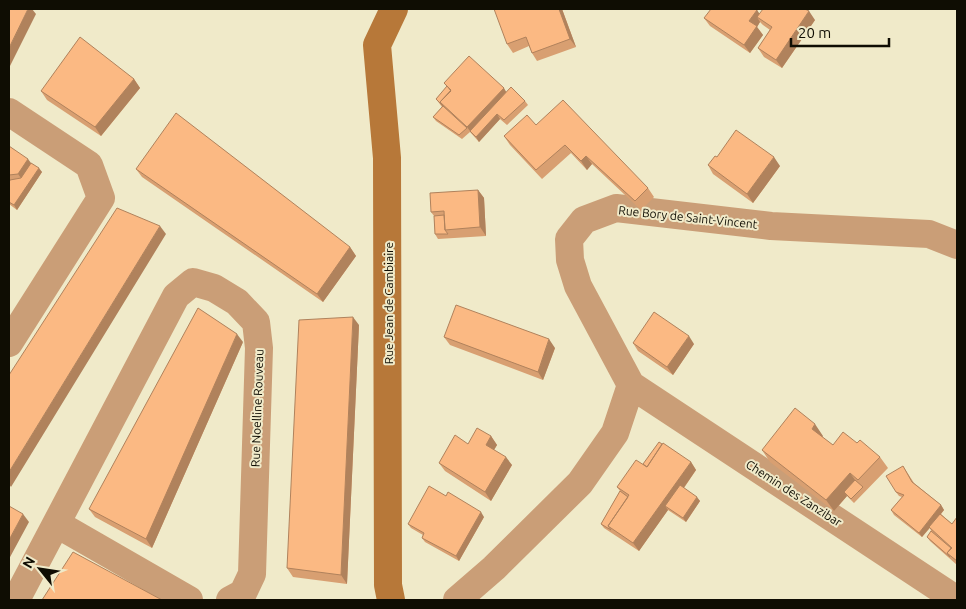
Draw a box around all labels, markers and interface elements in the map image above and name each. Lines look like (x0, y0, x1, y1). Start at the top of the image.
scale bar (791, 15, 888, 47)
text: 20 m (798, 24, 831, 41)
street label: Rue Bory de Saint-Vincent (618, 203, 758, 231)
street label: Rue Jean de Cambiaire (382, 242, 395, 364)
street label: Rue Noelline Rouveau (248, 349, 266, 467)
street label: Chemin des Zanzibar (744, 457, 845, 529)
north arrow (15, 544, 65, 594)
text: N (19, 554, 38, 571)

